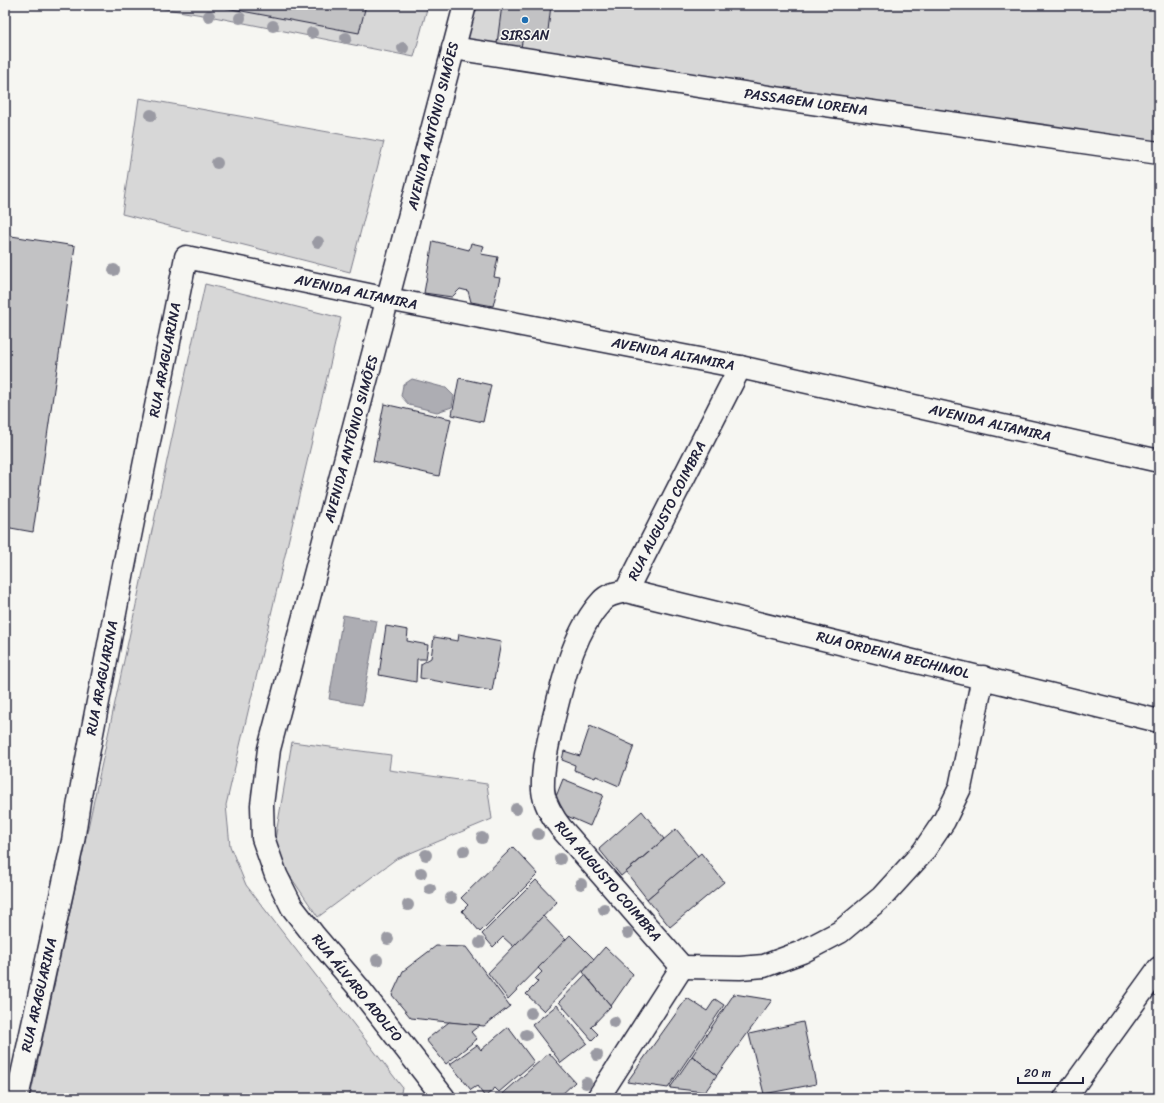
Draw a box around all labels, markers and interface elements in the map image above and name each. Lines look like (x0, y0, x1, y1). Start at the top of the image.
marker: SIRSAN (520, 15, 530, 25)
place label: SIRSAN (500, 23, 550, 48)
street label: AVENIDA ANTÔNIO SIMÕES (400, 39, 466, 214)
street label: PASSAGEM LORENA (743, 81, 869, 123)
street label: AVENIDA ALTAMIRA (291, 267, 420, 317)
street label: RUA ARAGUARINA (142, 300, 188, 420)
street label: AVENIDA ALTAMIRA (608, 330, 737, 378)
street label: AVENIDA ANTÔNIO SIMÕES (316, 352, 385, 526)
street label: AVENIDA ALTAMIRA (925, 397, 1054, 449)
street label: RUA AUGUSTO COIMBRA (621, 437, 713, 585)
street label: RUA ARAGUARINA (79, 618, 125, 738)
street label: RUA ORDENIA BECHIMOL (814, 624, 973, 686)
street label: RUA AUGUSTO COIMBRA (548, 815, 668, 947)
street label: RUA ÁLVARO ADOLFO (305, 928, 409, 1048)
street label: RUA ARAGUARINA (14, 935, 64, 1055)
scale bar (1018, 1059, 1083, 1085)
text: 20 m (1024, 1062, 1051, 1084)

